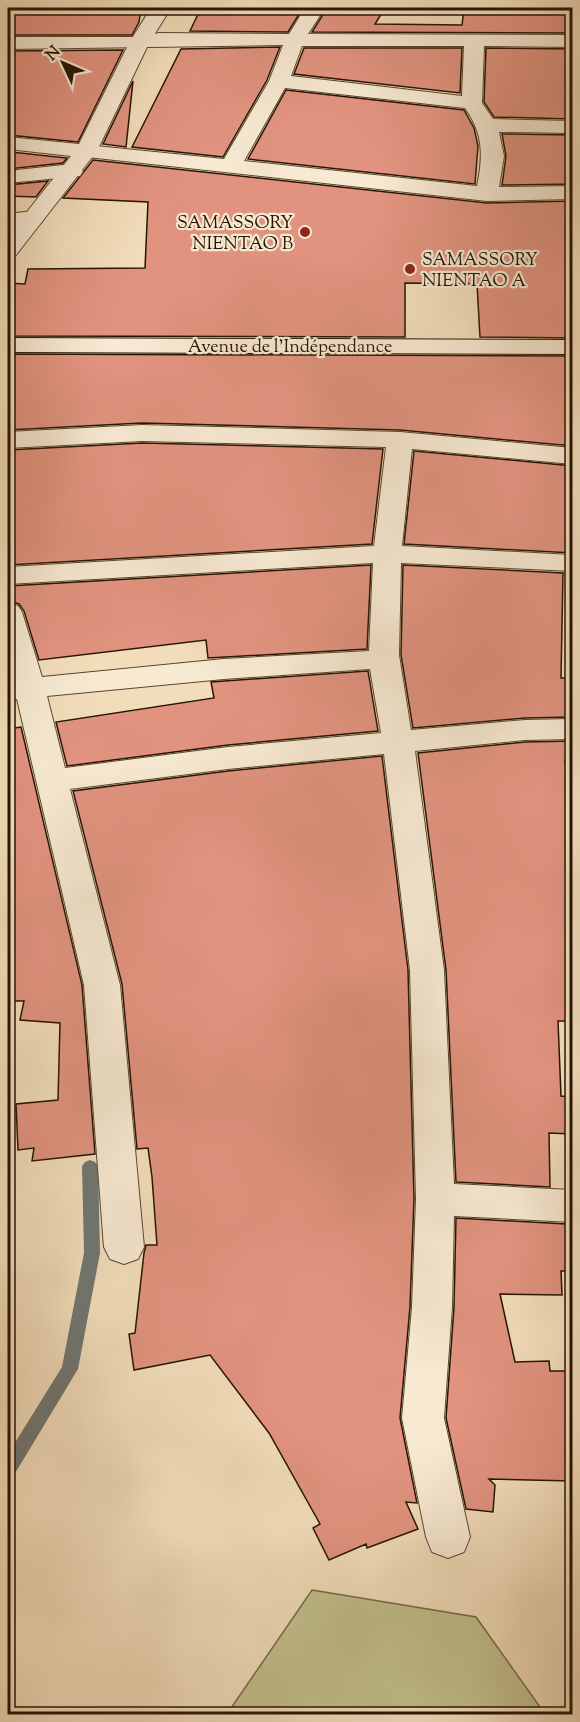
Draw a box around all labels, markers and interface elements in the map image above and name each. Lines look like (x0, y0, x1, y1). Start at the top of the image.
north arrow (33, 33, 93, 93)
text: N (41, 42, 67, 67)
place label: SAMASSORY NIENTAO B (177, 211, 293, 258)
marker: SAMASSORY NIENTAO B (298, 225, 312, 239)
place label: SAMASSORY NIENTAO A (422, 248, 538, 295)
marker: SAMASSORY NIENTAO A (403, 262, 417, 276)
street label: Avenue de l'Indépendance (188, 335, 392, 361)

